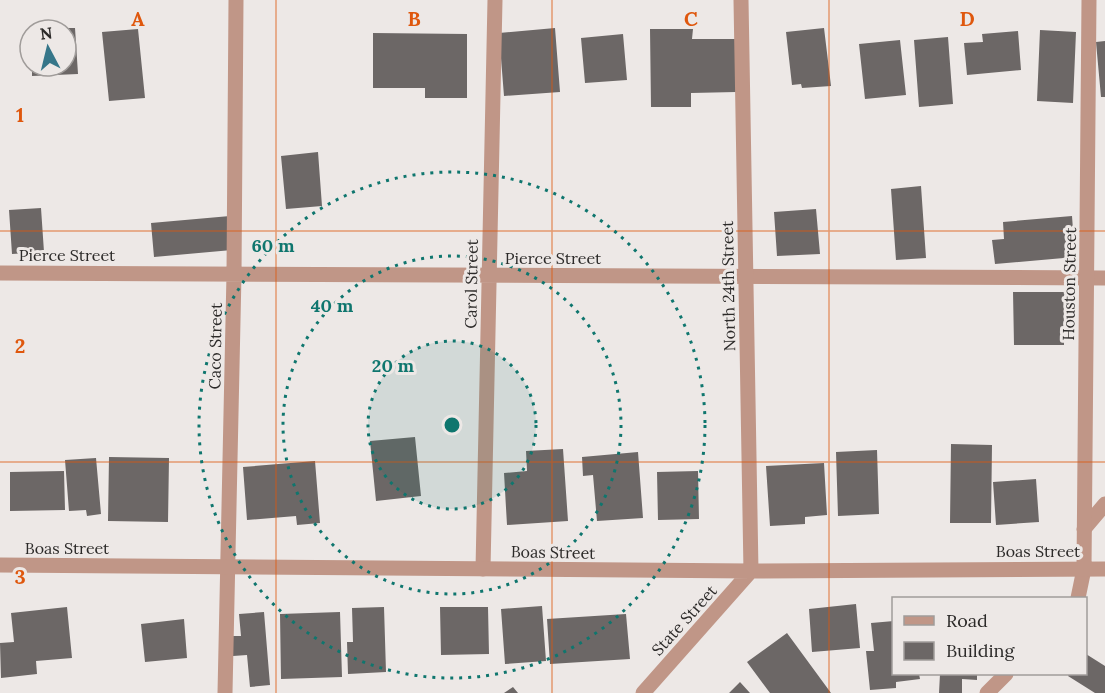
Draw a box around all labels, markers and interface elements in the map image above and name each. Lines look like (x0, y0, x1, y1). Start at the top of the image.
text: A (131, 6, 145, 31)
text: B (407, 6, 421, 31)
text: C (684, 6, 698, 31)
text: D (959, 6, 975, 31)
north arrow (18, 18, 78, 78)
text: N (39, 22, 54, 44)
text: 1 (16, 102, 24, 127)
street label: North 24th Street (717, 220, 739, 352)
street label: Houston Street (1058, 226, 1080, 341)
text: 60 m (251, 234, 295, 257)
street label: Carol Street (460, 238, 482, 329)
street label: Pierce Street (19, 245, 116, 265)
street label: Pierce Street (505, 248, 602, 268)
text: 40 m (311, 294, 354, 317)
street label: Caco Street (204, 302, 226, 390)
text: 2 (15, 333, 25, 358)
text: 20 m (372, 354, 415, 377)
centre of rings (442, 415, 462, 435)
street label: Boas Street (25, 538, 110, 558)
street label: Boas Street (511, 541, 596, 563)
street label: Boas Street (996, 541, 1081, 561)
text: 3 (14, 564, 26, 589)
street label: State Street (647, 580, 721, 659)
legend (892, 597, 1087, 675)
text: Road (946, 609, 988, 632)
text: Building (946, 639, 1016, 662)

